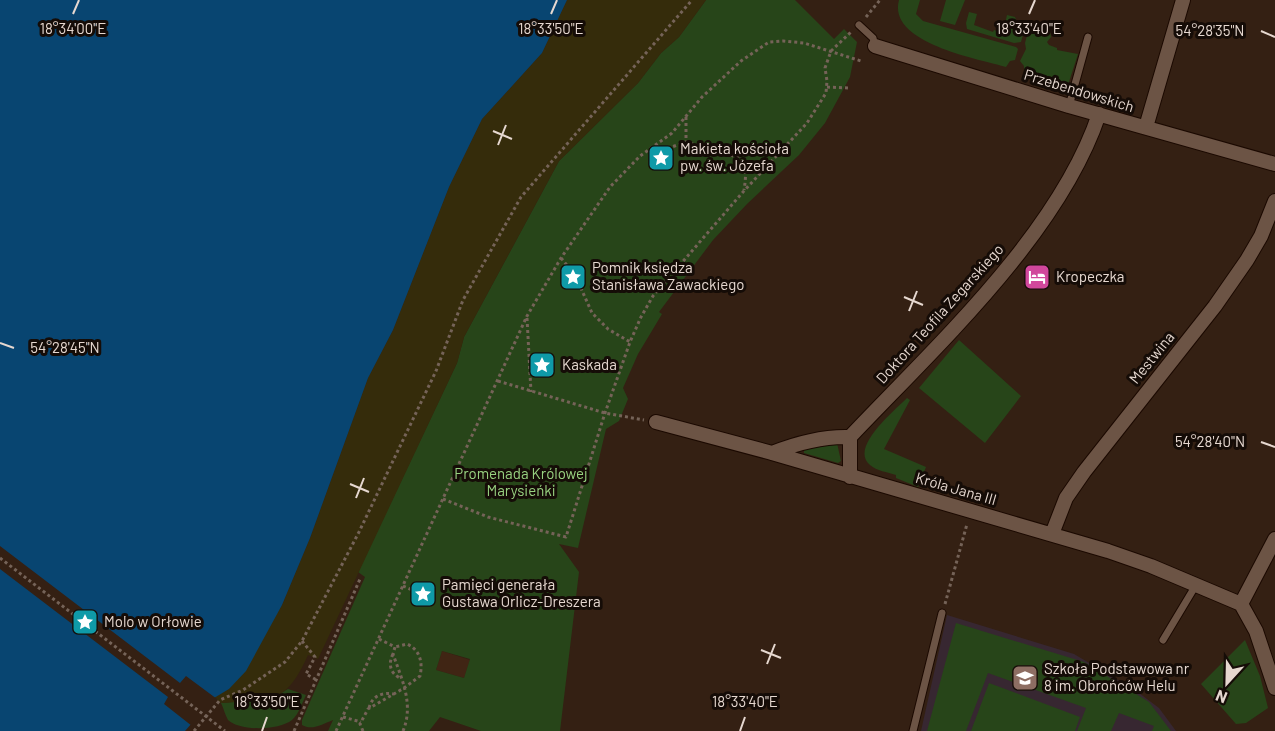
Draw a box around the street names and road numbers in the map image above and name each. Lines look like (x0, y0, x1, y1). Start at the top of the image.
street label: Przebendowskich (1022, 65, 1136, 115)
street label: Doktora Teofila Zegarskiego (872, 240, 1007, 387)
street label: Mestwina (1125, 328, 1178, 387)
street label: Króla Jana III (914, 468, 999, 508)

